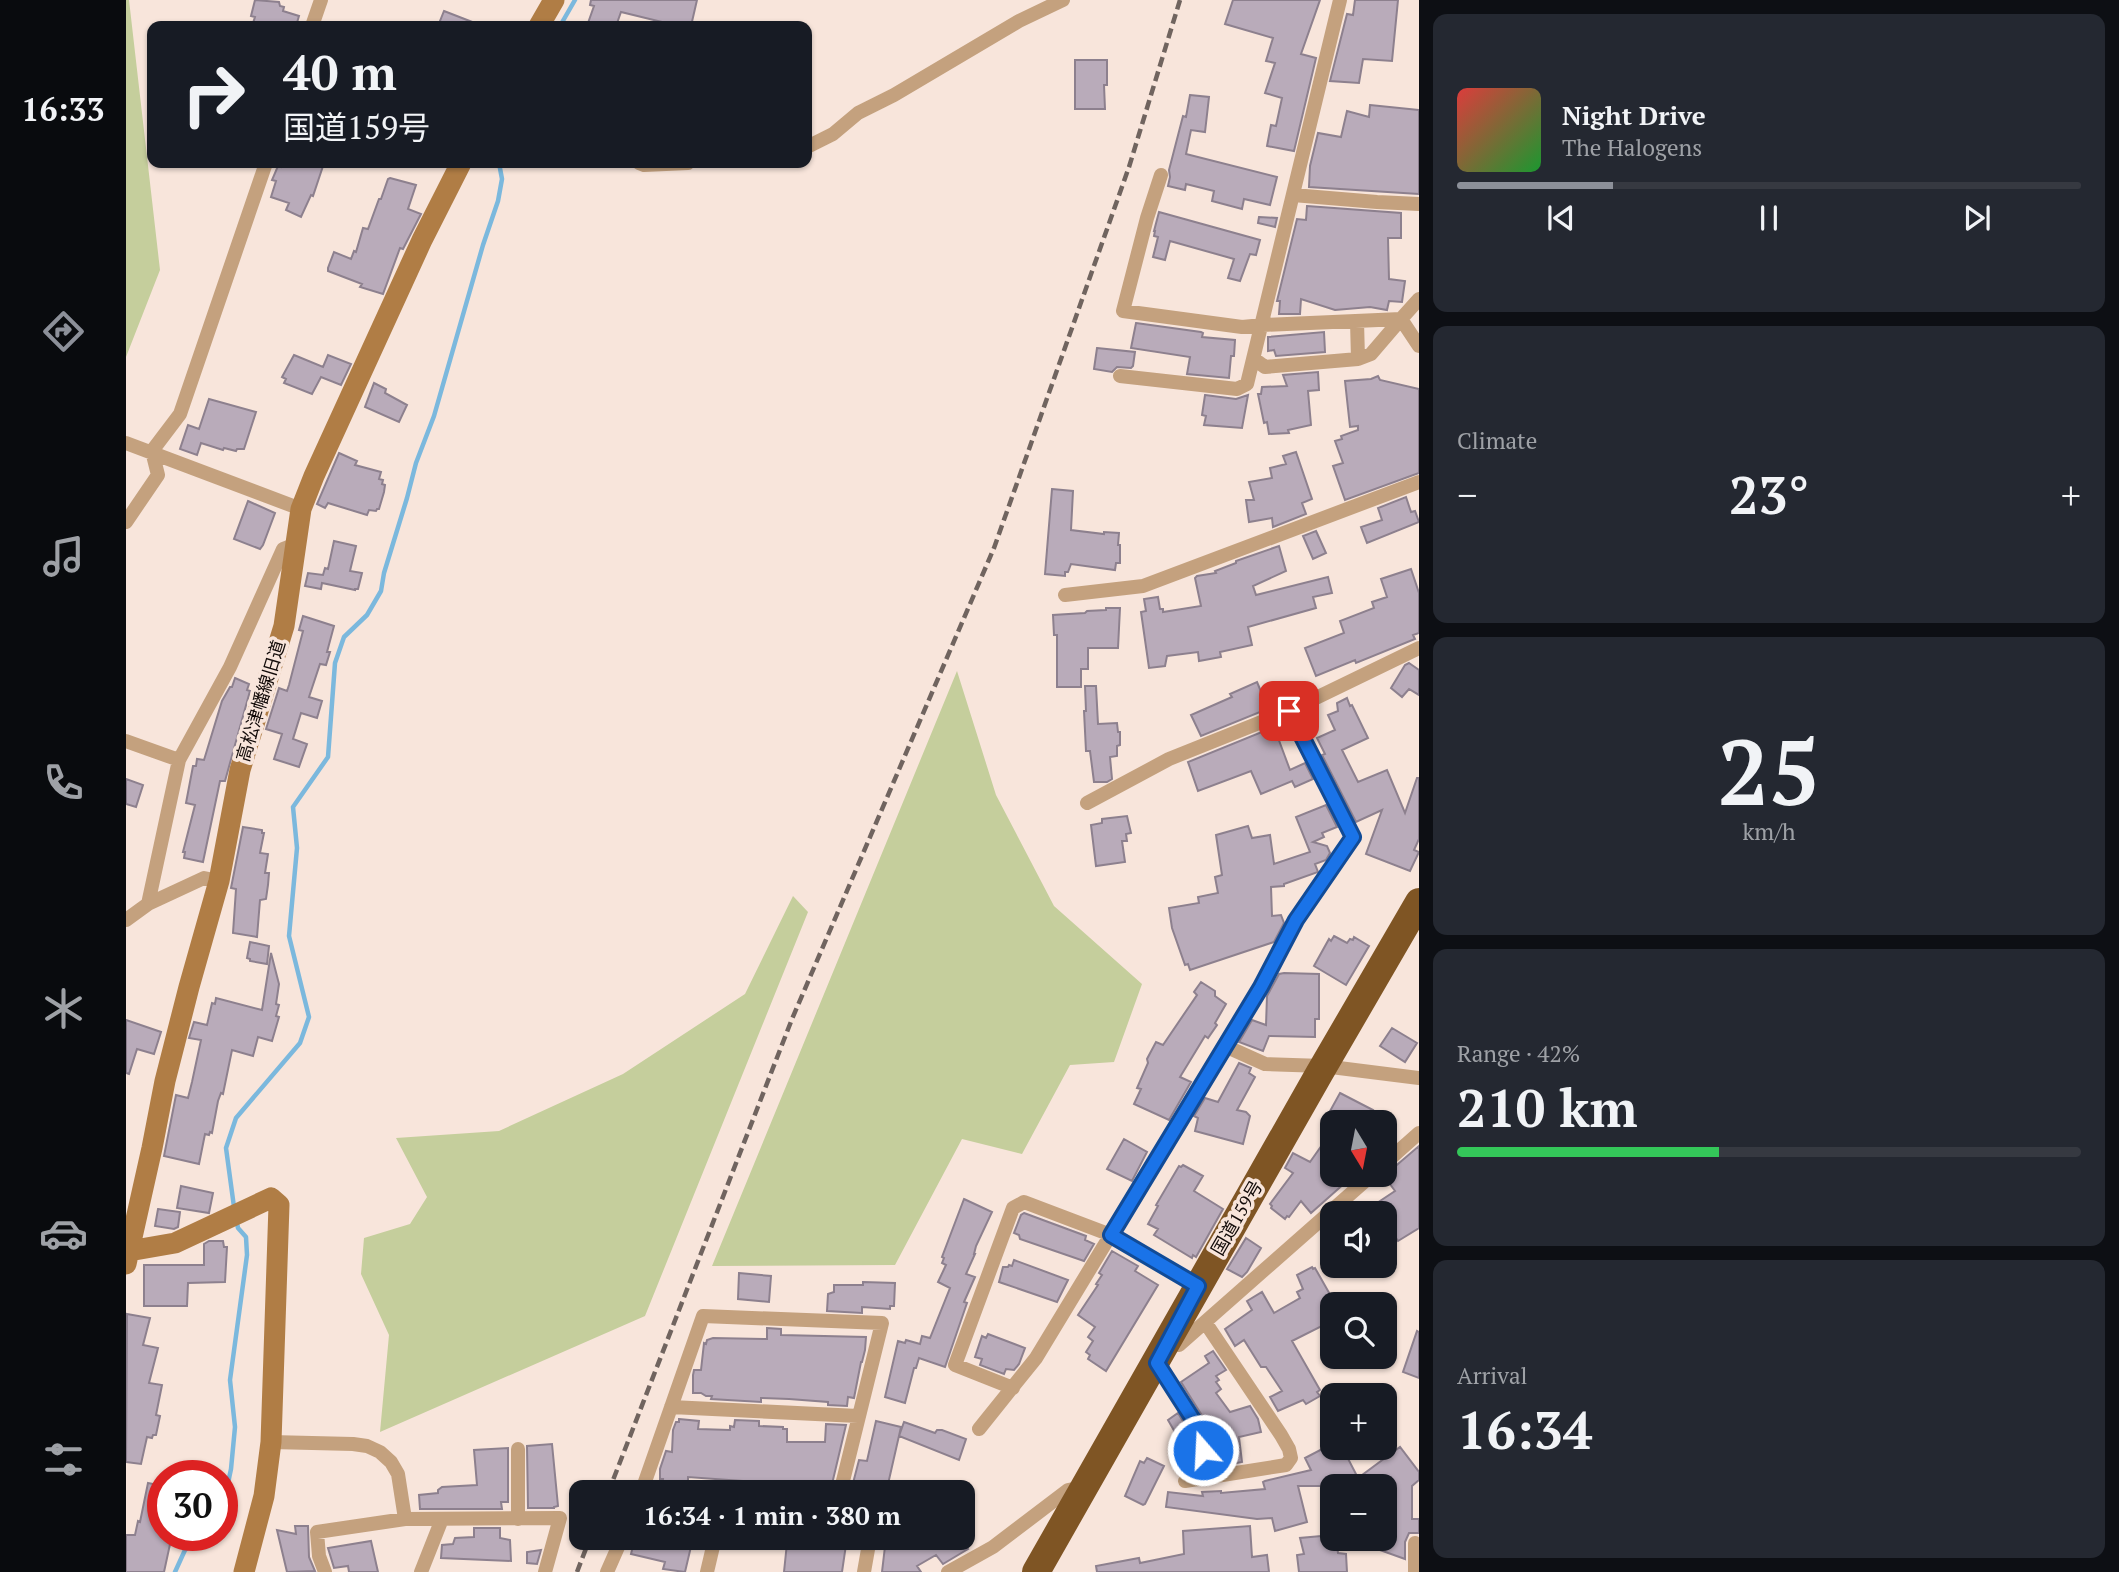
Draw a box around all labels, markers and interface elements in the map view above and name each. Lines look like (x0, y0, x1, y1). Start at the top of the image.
text: 40 m (283, 39, 397, 104)
icon: right (168, 49, 259, 140)
text: 16:33 (21, 88, 105, 130)
text: Night Drive (1562, 98, 1706, 132)
text: 国道159号 (283, 106, 430, 148)
text: The Halogens (1562, 132, 1702, 163)
icon: previous (1542, 199, 1580, 237)
icon: pause (1750, 199, 1788, 237)
icon: next (1958, 199, 1996, 237)
icon: directions (39, 307, 88, 356)
text: Climate (1457, 425, 1537, 456)
text: 23° (1729, 460, 1809, 529)
text: − (1457, 470, 1477, 520)
text: + (2061, 470, 2081, 520)
icon: music (39, 532, 88, 581)
street label: 高松津幡線旧道 (230, 637, 290, 764)
pin (1259, 681, 1319, 741)
icon: arrive (1270, 692, 1308, 730)
text: 25 (1718, 710, 1820, 831)
icon: phone (39, 758, 88, 807)
text: km/h (1742, 816, 1796, 847)
icon: climate (39, 984, 88, 1033)
text: Range · 42% (1457, 1038, 1580, 1069)
text: 210 km (1457, 1073, 1638, 1142)
north arrow (1320, 1110, 1396, 1186)
map controls (1320, 1110, 1397, 1551)
street label: 国道159号 (1205, 1176, 1267, 1259)
button: sound (1320, 1201, 1397, 1278)
icon: car (39, 1209, 88, 1258)
button: search (1320, 1292, 1397, 1369)
text: Arrival (1457, 1360, 1528, 1391)
button: + (1320, 1383, 1397, 1460)
text: 16:34 (1457, 1395, 1592, 1464)
position arrow (1166, 1413, 1240, 1487)
icon: filters (39, 1435, 88, 1484)
speed limit sign: 30 (147, 1460, 238, 1551)
button: − (1320, 1474, 1397, 1551)
text: 16:34 · 1 min · 380 m (643, 1498, 901, 1532)

